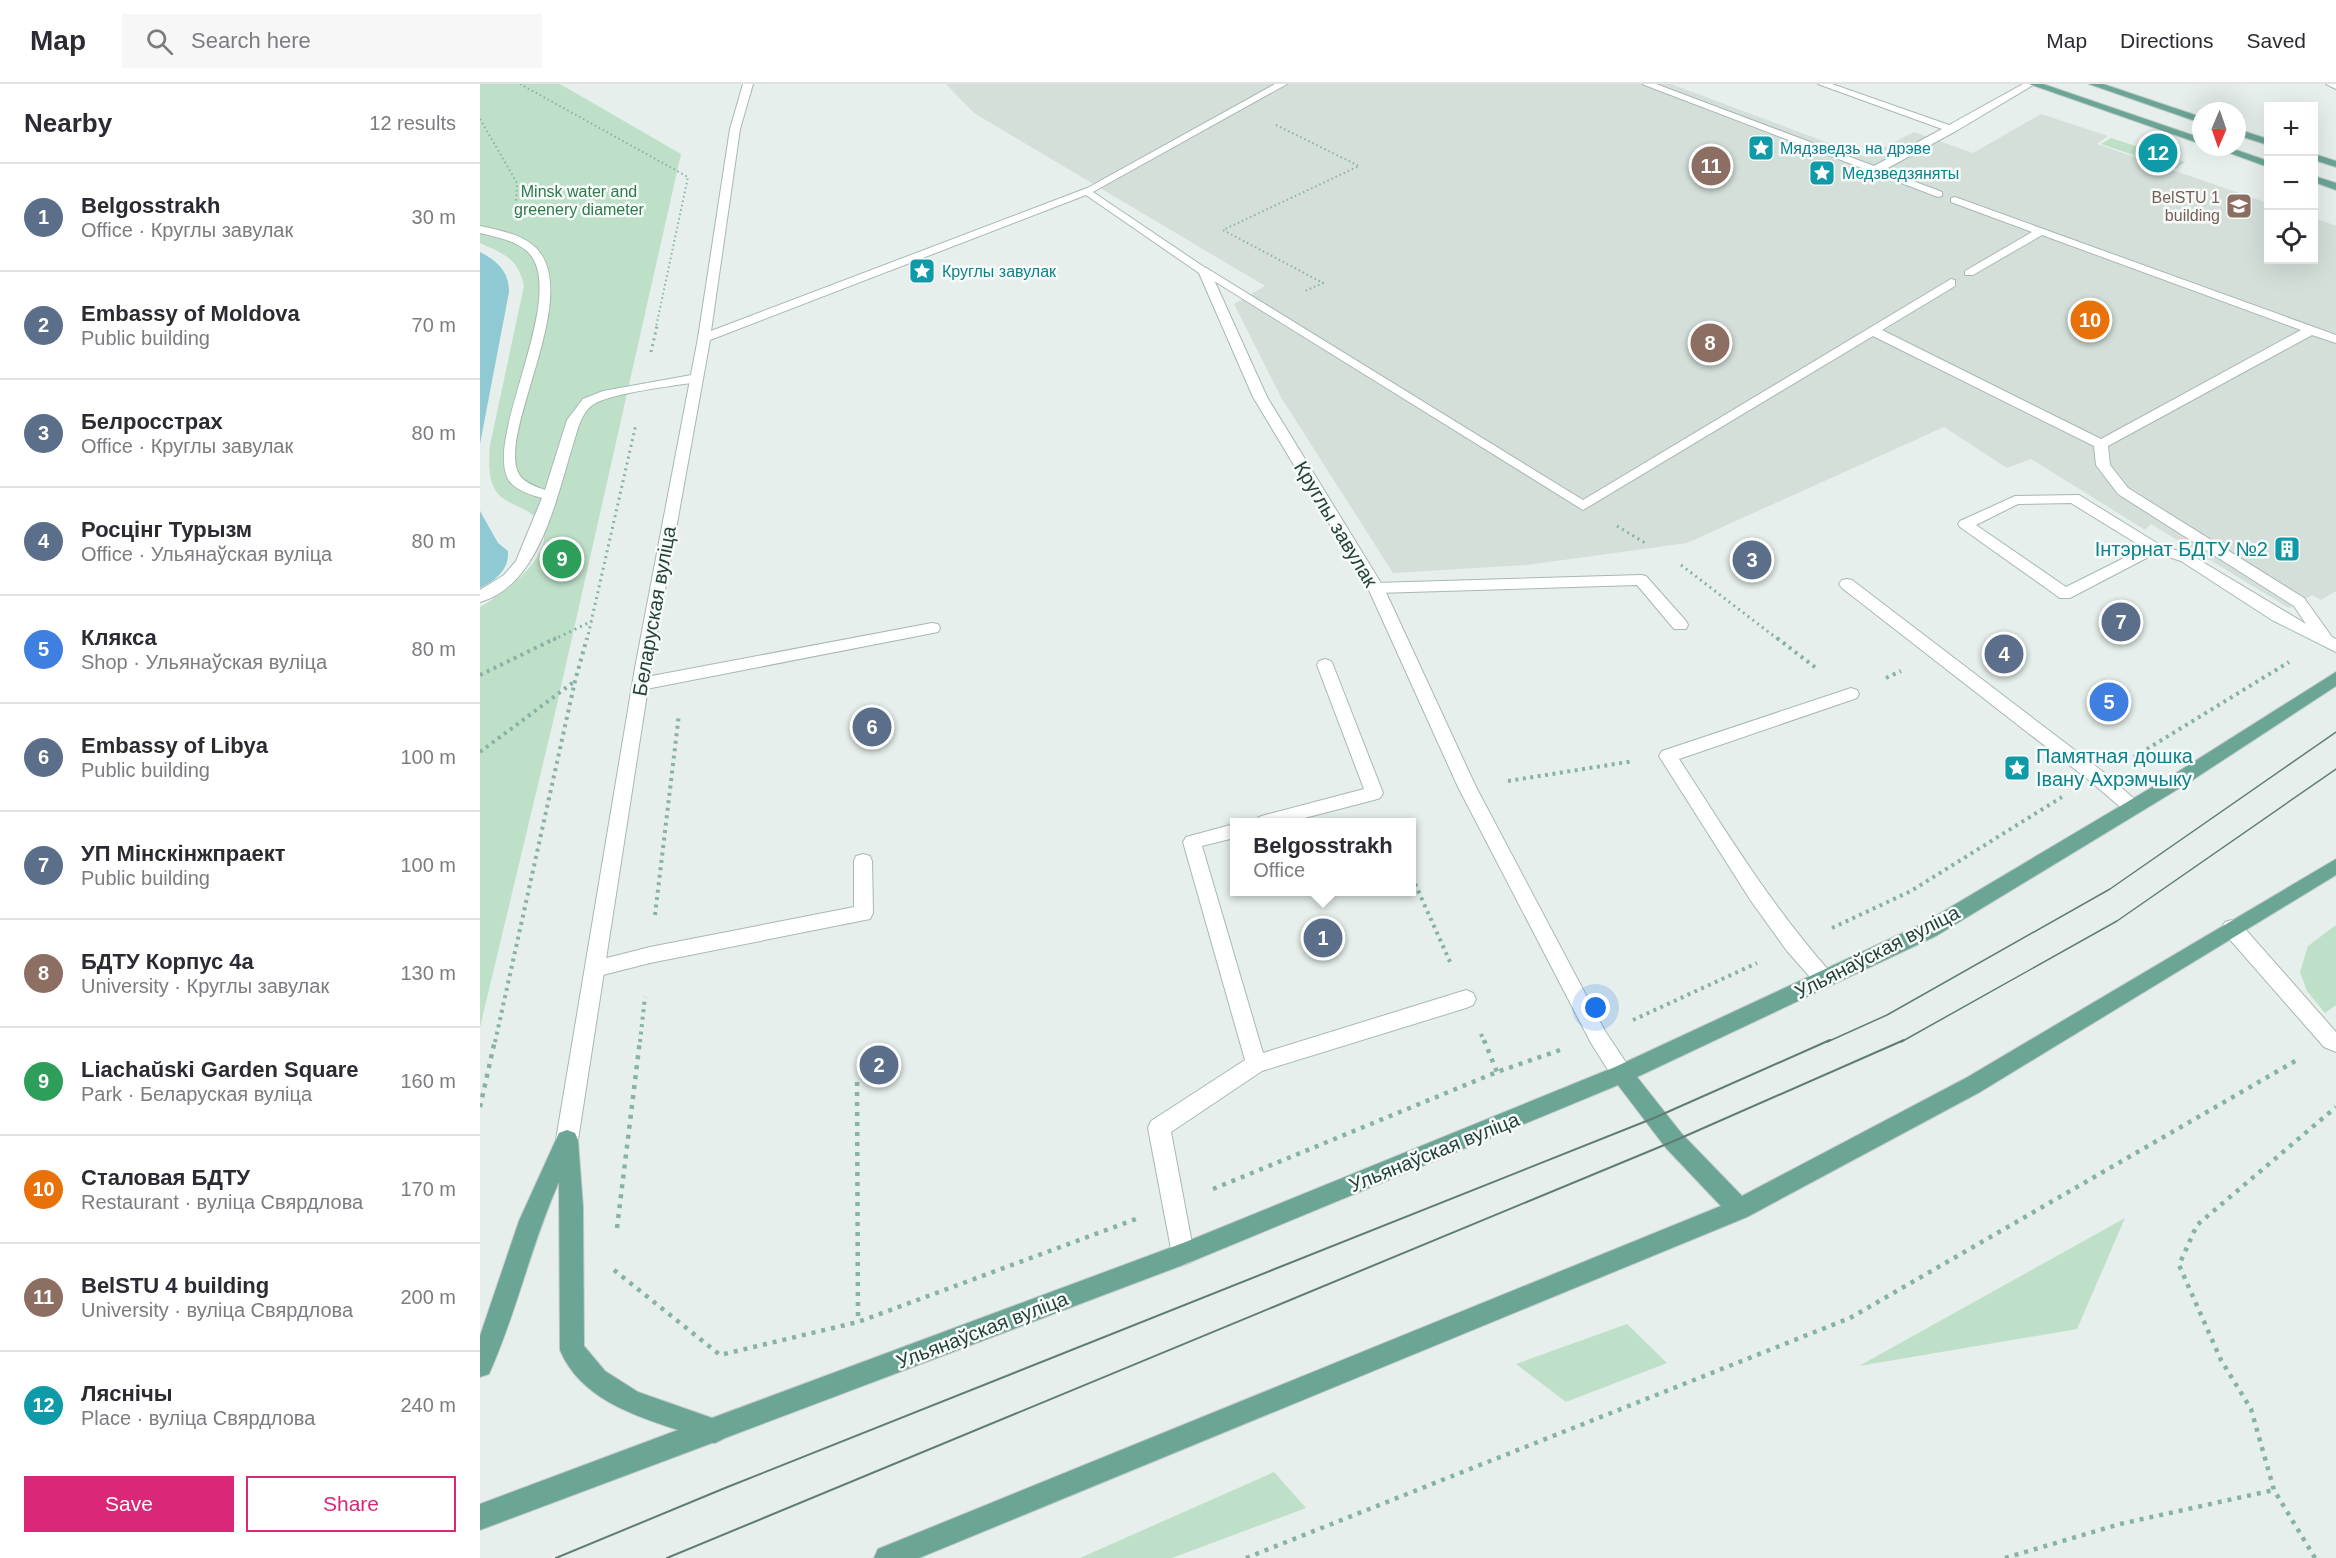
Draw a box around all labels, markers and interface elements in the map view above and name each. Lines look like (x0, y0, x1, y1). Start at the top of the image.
search box (122, 14, 542, 68)
text: Map (30, 25, 86, 56)
icon: search (143, 25, 176, 58)
text: Search here (191, 28, 311, 53)
text: Map (2046, 29, 2087, 52)
text: Directions (2120, 29, 2213, 52)
text: Saved (2246, 29, 2306, 52)
north arrow (2192, 102, 2246, 156)
map controls (2264, 102, 2318, 264)
button: + (2264, 102, 2318, 156)
text: Nearby (24, 108, 112, 138)
text: 12 results (369, 112, 456, 134)
pin: 12 (2138, 130, 2178, 176)
place icon: Мядзведзь на дрэве (1746, 133, 1776, 163)
place label: Мядзведзь на дрэве (1780, 140, 1931, 157)
pin: 11 (1692, 144, 1730, 188)
button: − (2264, 156, 2318, 210)
place icon: Медзведзяняты (1807, 158, 1837, 188)
place label: Медзведзяняты (1842, 165, 1959, 182)
park label: Minsk water and greenery diameter (514, 183, 645, 218)
place label: BelSTU 1 building (2152, 189, 2220, 224)
school or university icon: BelSTU 1 building (2224, 191, 2254, 221)
text: Belgosstrakh (81, 193, 220, 218)
text: 1 (38, 206, 49, 228)
text: 30 m (412, 206, 456, 228)
button: locate (2264, 210, 2318, 264)
text: Office · Круглы завулак (81, 219, 293, 241)
place icon: Круглы завулак (907, 256, 937, 286)
place label: Круглы завулак (942, 263, 1057, 280)
pin: 10 (2070, 298, 2110, 342)
text: Embassy of Moldova (81, 301, 300, 326)
text: 2 (38, 314, 49, 336)
text: 70 m (412, 314, 456, 336)
pin: 8 (1690, 320, 1730, 366)
text: Public building (81, 327, 210, 349)
text: Белросстрах (81, 409, 223, 434)
text: 3 (38, 422, 49, 444)
text: 80 m (412, 422, 456, 444)
text: Office · Круглы завулак (81, 435, 293, 457)
street label: Круглы завулак (1290, 457, 1382, 591)
text: Росцінг Турызм (81, 517, 252, 542)
street label: Беларуская вуліца (628, 523, 680, 698)
text: 4 (38, 530, 49, 552)
text: 80 m (412, 530, 456, 552)
building icon: Інтэрнат БДТУ №2 (2272, 534, 2302, 564)
pin: 9 (542, 536, 581, 582)
pin: 3 (1732, 538, 1772, 582)
place label: Інтэрнат БДТУ №2 (2095, 538, 2268, 560)
text: Office · Ульянаўская вуліца (81, 543, 332, 565)
pin: 7 (2102, 600, 2140, 644)
text: Клякса (81, 625, 157, 650)
pin: 4 (1984, 632, 2024, 676)
text: 5 (38, 638, 49, 660)
text: 80 m (412, 638, 456, 660)
text: Shop · Ульянаўская вуліца (81, 651, 327, 673)
pin: 5 (2090, 680, 2128, 724)
pin: 6 (852, 704, 892, 750)
text: Embassy of Libya (81, 733, 268, 758)
place label: Памятная дошка Івану Ахрэмчыку (2036, 745, 2194, 790)
text: 6 (38, 746, 49, 768)
text: 100 m (400, 746, 456, 768)
place icon: Памятная дошка Івану Ахрэмчыку (2002, 753, 2032, 783)
text: Public building (81, 759, 210, 781)
popup (1230, 818, 1416, 896)
text: Belgosstrakh (1253, 833, 1393, 858)
text: УП Мінскінжпраект (81, 841, 286, 866)
text: 7 (38, 854, 49, 876)
text: 100 m (400, 854, 456, 876)
text: Office (1253, 859, 1305, 881)
text: Public building (81, 867, 210, 889)
street label: Ульянаўская вуліца (1791, 901, 1964, 1003)
pin: 1 (1304, 916, 1342, 960)
text: БДТУ Корпус 4а (81, 949, 254, 974)
text: 8 (38, 962, 49, 984)
text: 130 m (400, 962, 456, 984)
text: University · Круглы завулак (81, 975, 329, 997)
your location (1581, 993, 1610, 1022)
pin: 2 (860, 1042, 898, 1088)
text: Liachaŭski Garden Square (81, 1057, 359, 1082)
text: 9 (38, 1070, 49, 1092)
text: 160 m (400, 1070, 456, 1092)
text: Park · Беларуская вуліца (81, 1083, 312, 1105)
street label: Ульянаўская вуліца (1346, 1107, 1523, 1196)
text: Сталовая БДТУ (81, 1165, 250, 1190)
text: 10 (32, 1178, 55, 1200)
text: 170 m (400, 1178, 456, 1200)
text: Restaurant · вуліца Свярдлова (81, 1191, 363, 1213)
text: BelSTU 4 building (81, 1273, 269, 1298)
text: 11 (33, 1286, 54, 1308)
text: 200 m (400, 1286, 456, 1308)
street label: Ульянаўская вуліца (893, 1287, 1072, 1373)
text: University · вуліца Свярдлова (81, 1299, 353, 1321)
text: Ляснічы (81, 1381, 172, 1406)
text: 12 (32, 1394, 55, 1416)
text: 240 m (400, 1394, 456, 1416)
text: Place · вуліца Свярдлова (81, 1407, 315, 1429)
button: Save (24, 1476, 234, 1532)
button: Share (246, 1476, 456, 1532)

